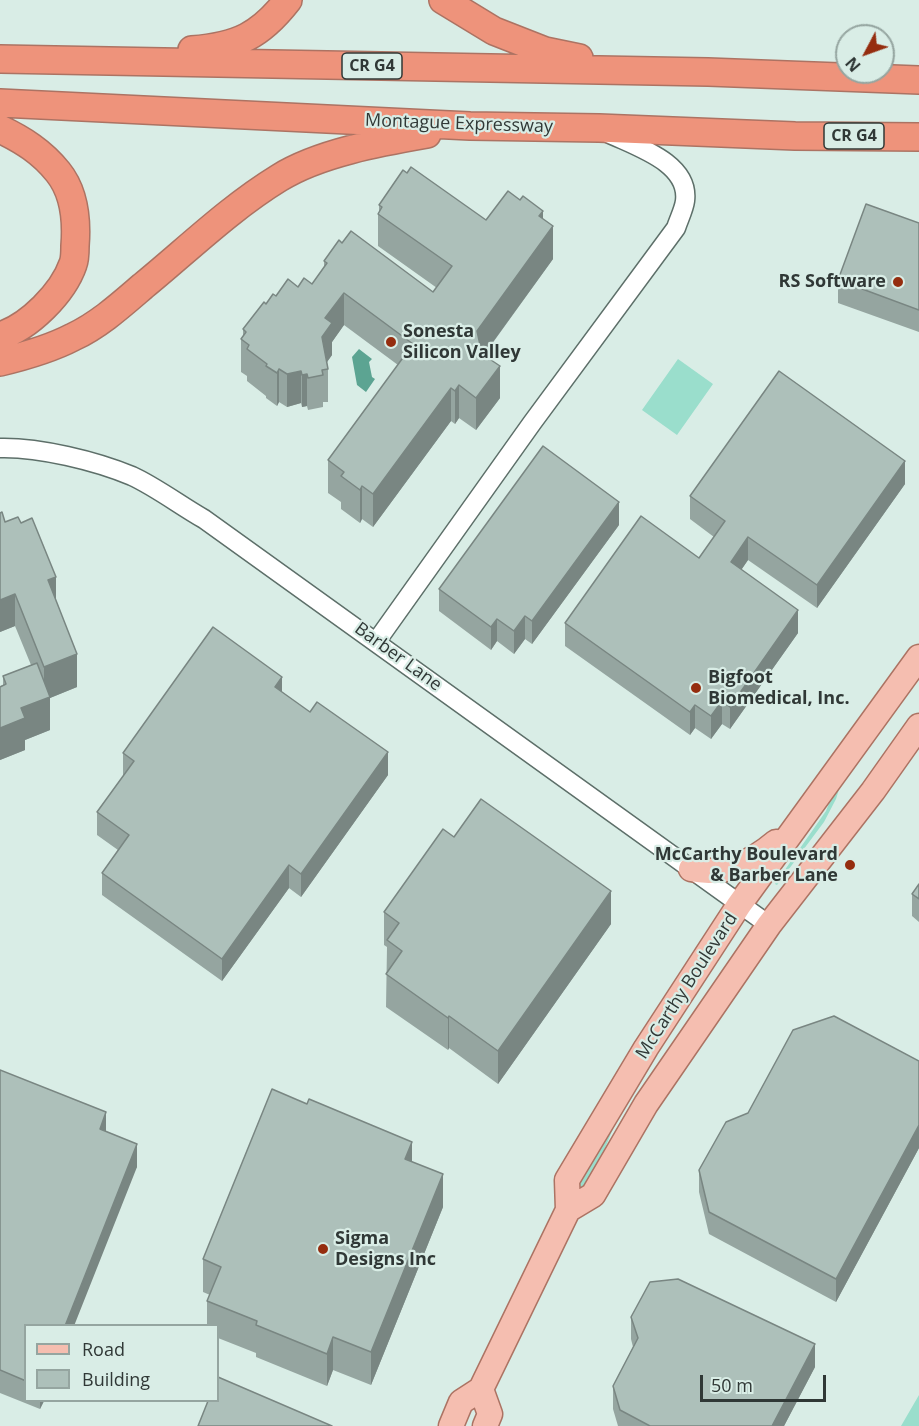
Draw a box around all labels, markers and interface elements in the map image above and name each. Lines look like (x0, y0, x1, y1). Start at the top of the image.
north arrow (835, 24, 895, 84)
text: N (840, 52, 866, 77)
road number: CR G4 (342, 53, 402, 79)
street label: Montague Expressway (365, 110, 553, 138)
road number: CR G4 (824, 123, 884, 149)
place label: RS Software (779, 271, 886, 293)
marker: RS Software (891, 275, 905, 289)
place label: Sonesta Silicon Valley (403, 321, 521, 364)
marker: Sonesta Silicon Valley (384, 335, 398, 349)
street label: Barber Lane (350, 618, 446, 696)
place label: Bigfoot Biomedical, Inc. (708, 667, 850, 710)
marker: Bigfoot Biomedical, Inc. (689, 681, 703, 695)
place label: McCarthy Boulevard & Barber Lane (655, 844, 838, 886)
marker: McCarthy Boulevard & Barber Lane (843, 858, 857, 872)
street label: McCarthy Boulevard (632, 909, 742, 1063)
place label: Sigma Designs Inc (335, 1228, 436, 1270)
marker: Sigma Designs Inc (316, 1242, 330, 1256)
legend (24, 1324, 219, 1402)
text: Road (82, 1337, 125, 1361)
scale bar (703, 1363, 829, 1401)
text: Building (82, 1367, 150, 1391)
text: 50 m (711, 1373, 753, 1397)

